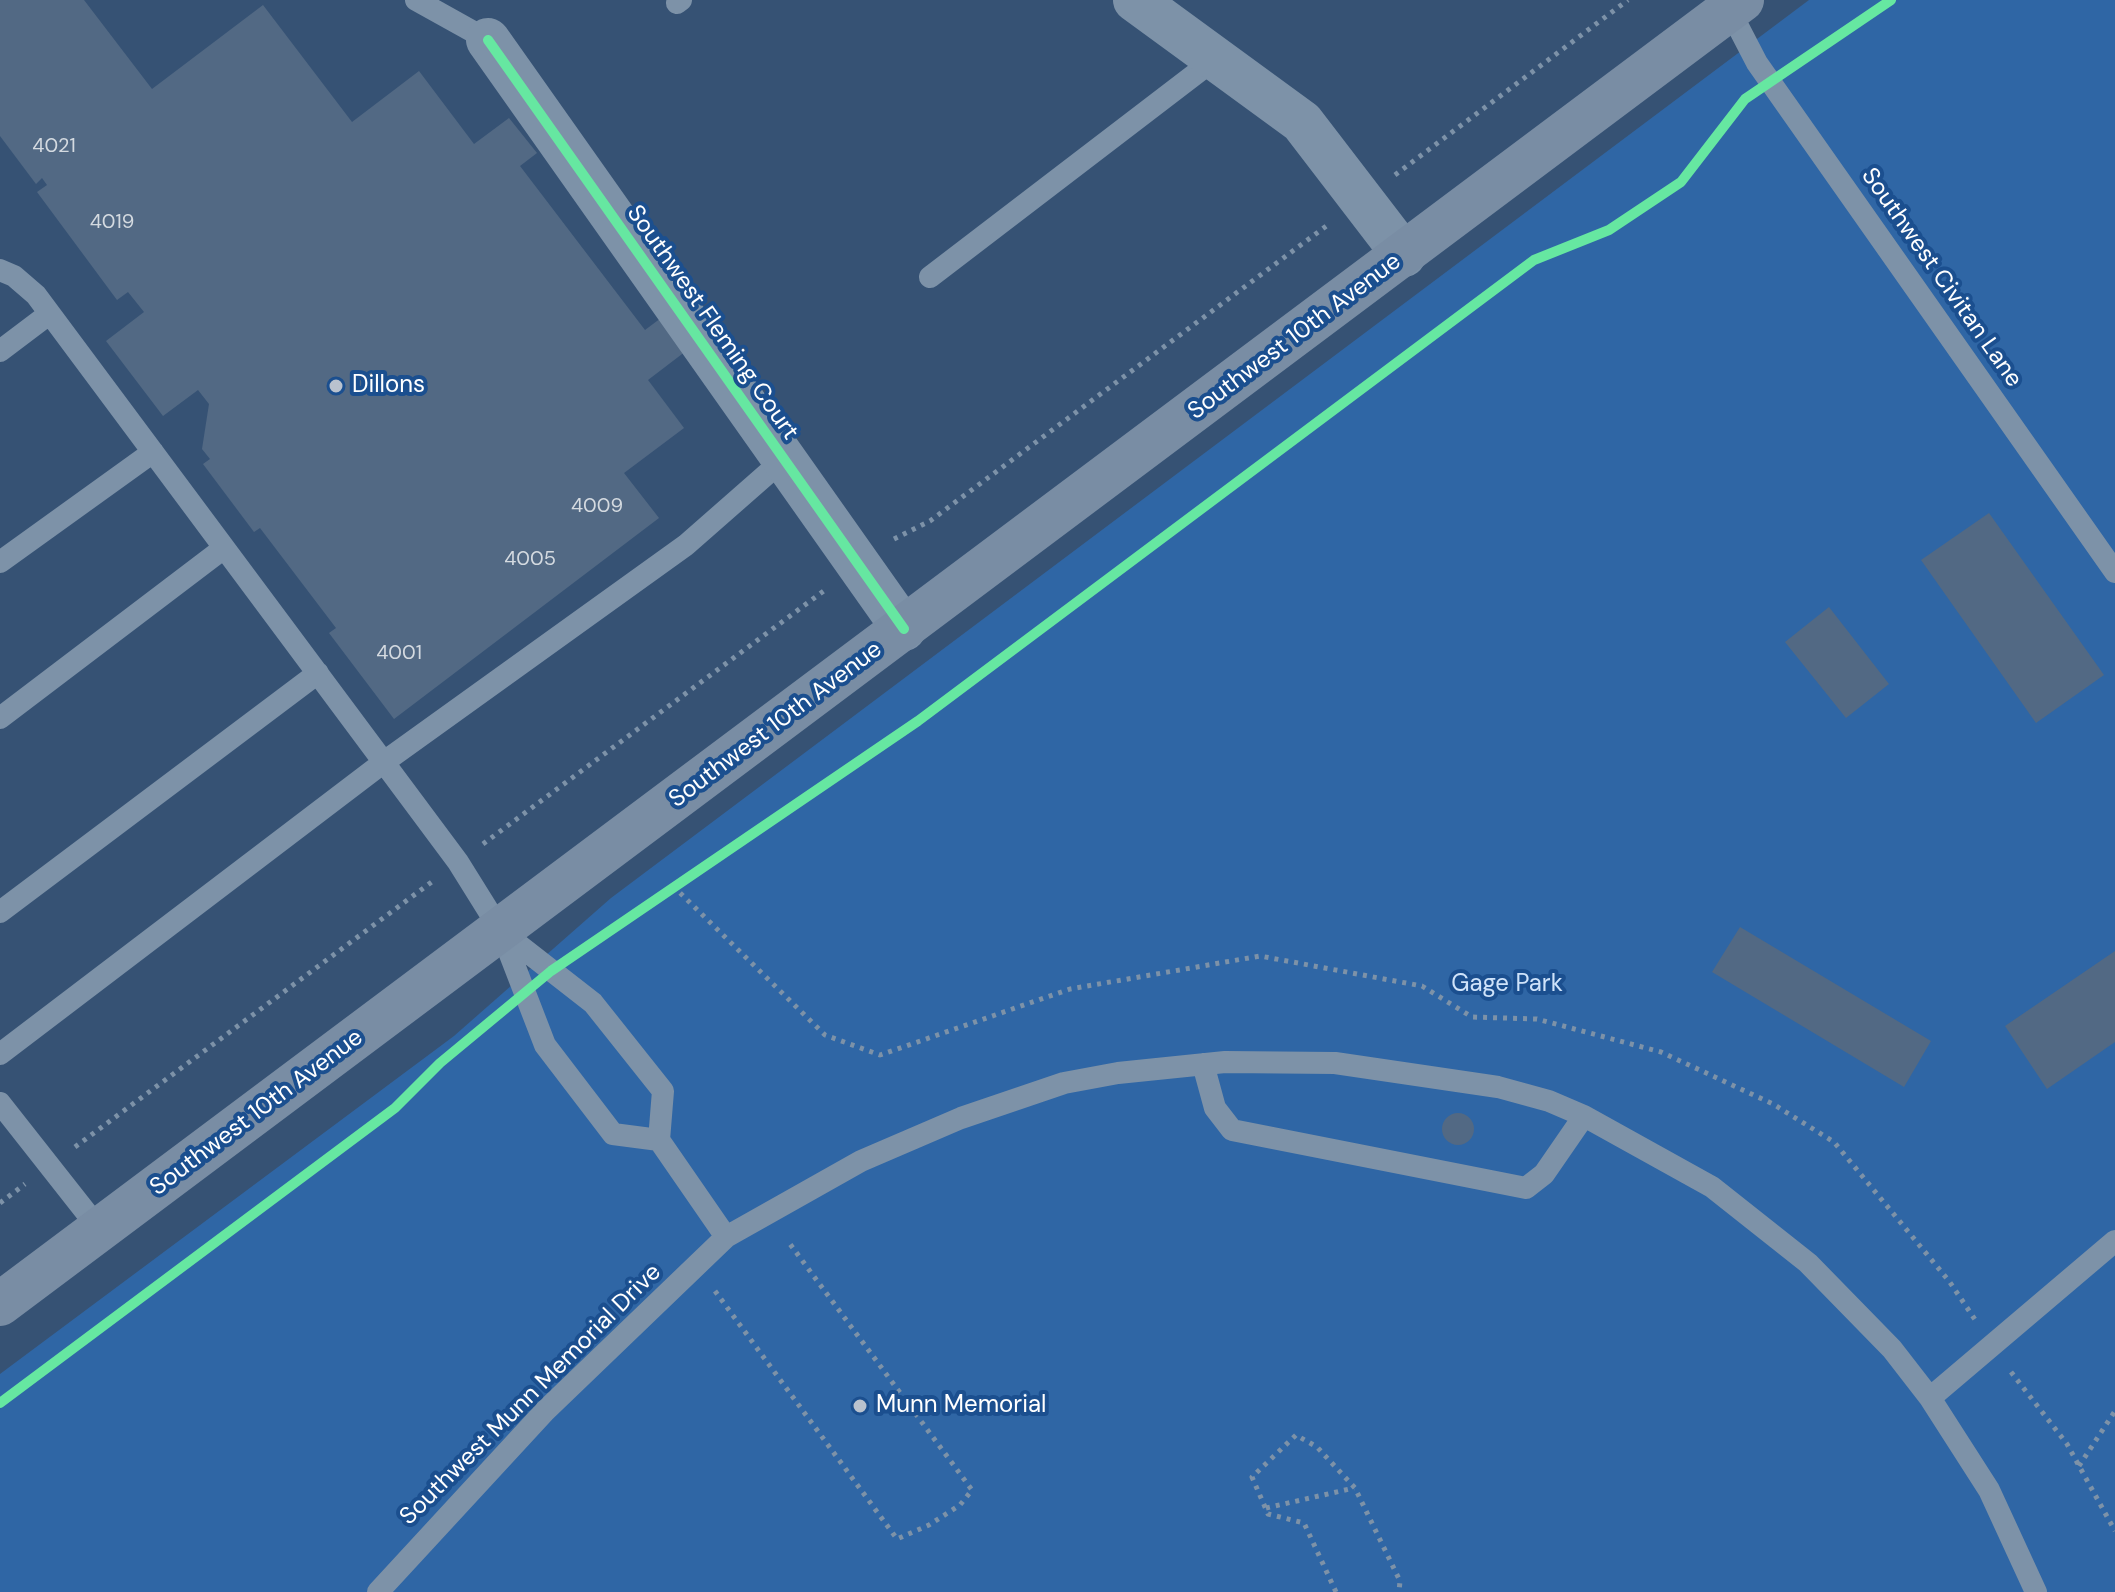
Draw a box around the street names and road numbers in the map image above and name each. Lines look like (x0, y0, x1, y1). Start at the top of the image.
street label: Southwest Civitan Lane (1854, 163, 2028, 393)
street label: Southwest Fleming Court (620, 200, 804, 446)
street label: Southwest 10th Avenue (1183, 248, 1407, 426)
street label: Southwest 10th Avenue (664, 636, 888, 814)
street label: Southwest 10th Avenue (145, 1024, 369, 1202)
street label: Southwest Munn Memorial Drive (394, 1258, 668, 1532)

